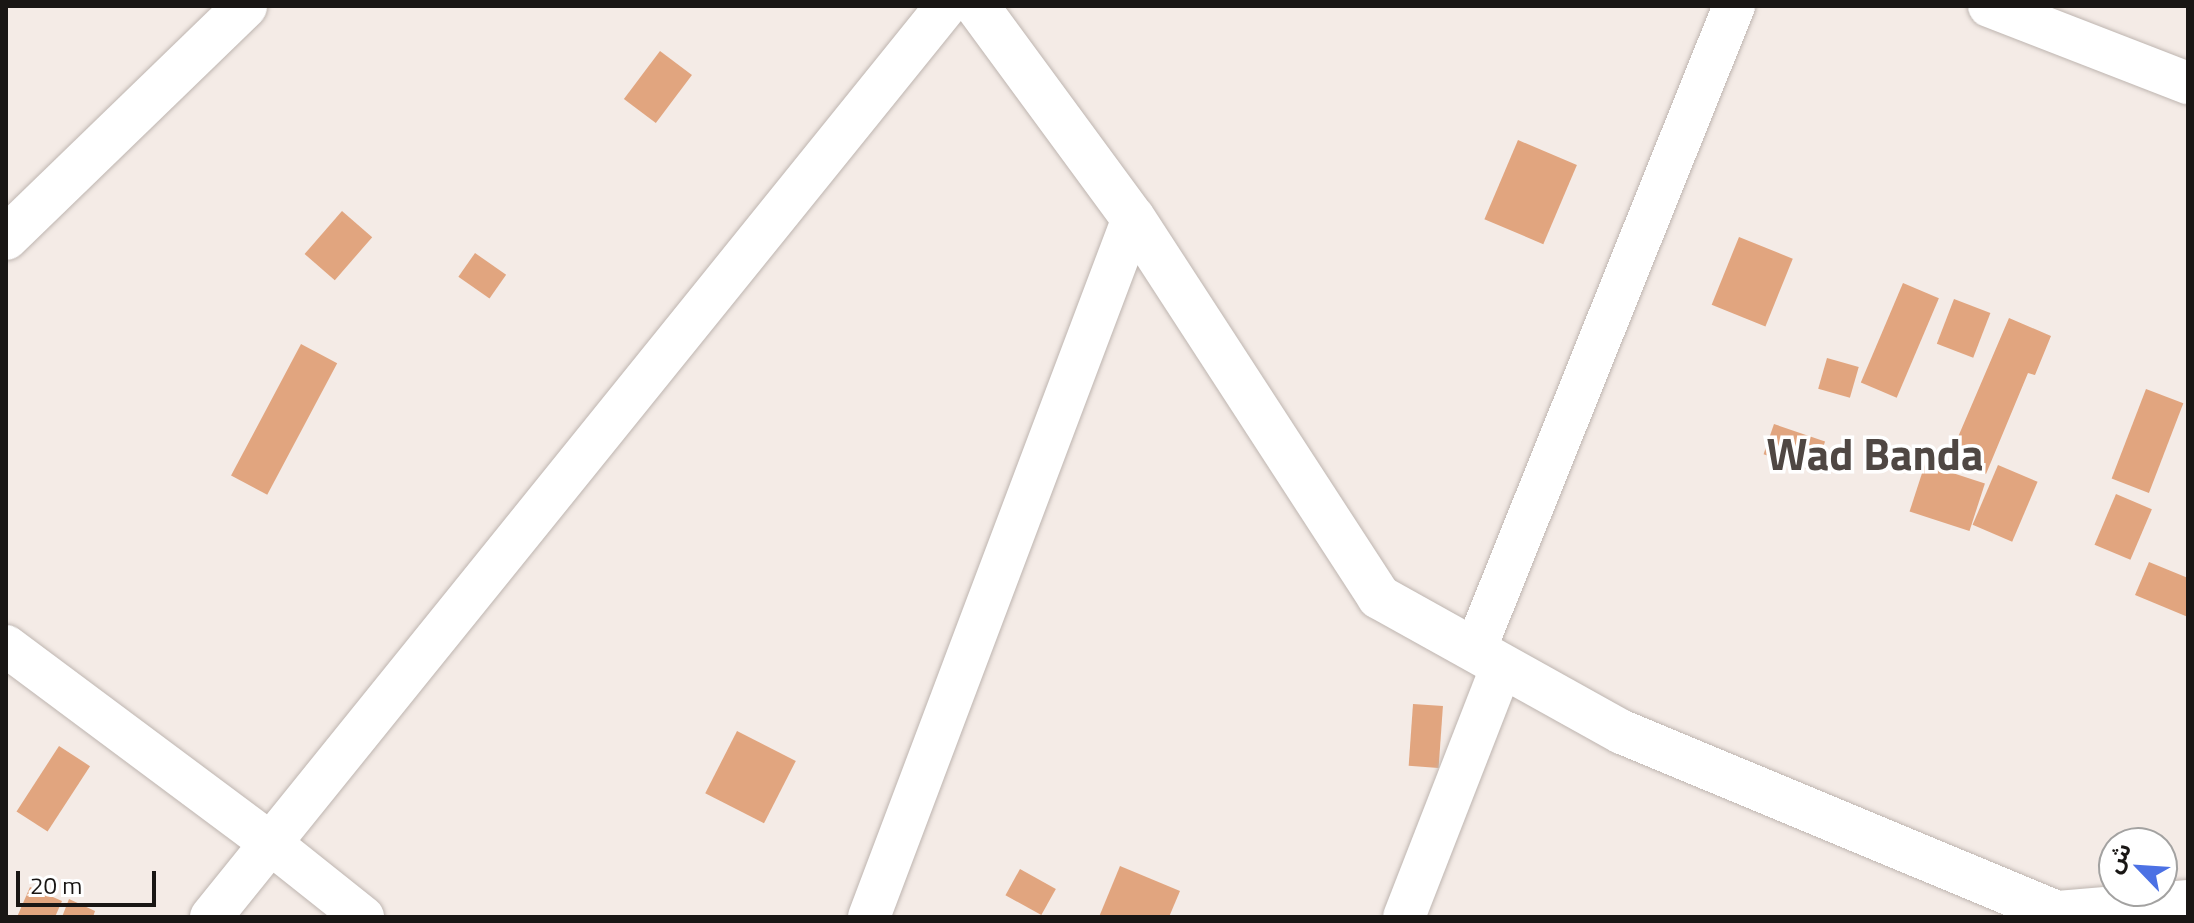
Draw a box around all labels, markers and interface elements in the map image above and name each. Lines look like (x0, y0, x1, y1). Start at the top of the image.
district label: Wad Banda (1767, 428, 1983, 480)
north arrow (2098, 827, 2178, 907)
text: ش (2096, 837, 2140, 879)
scale bar (20, 855, 160, 905)
text: 20 m (30, 867, 82, 903)

